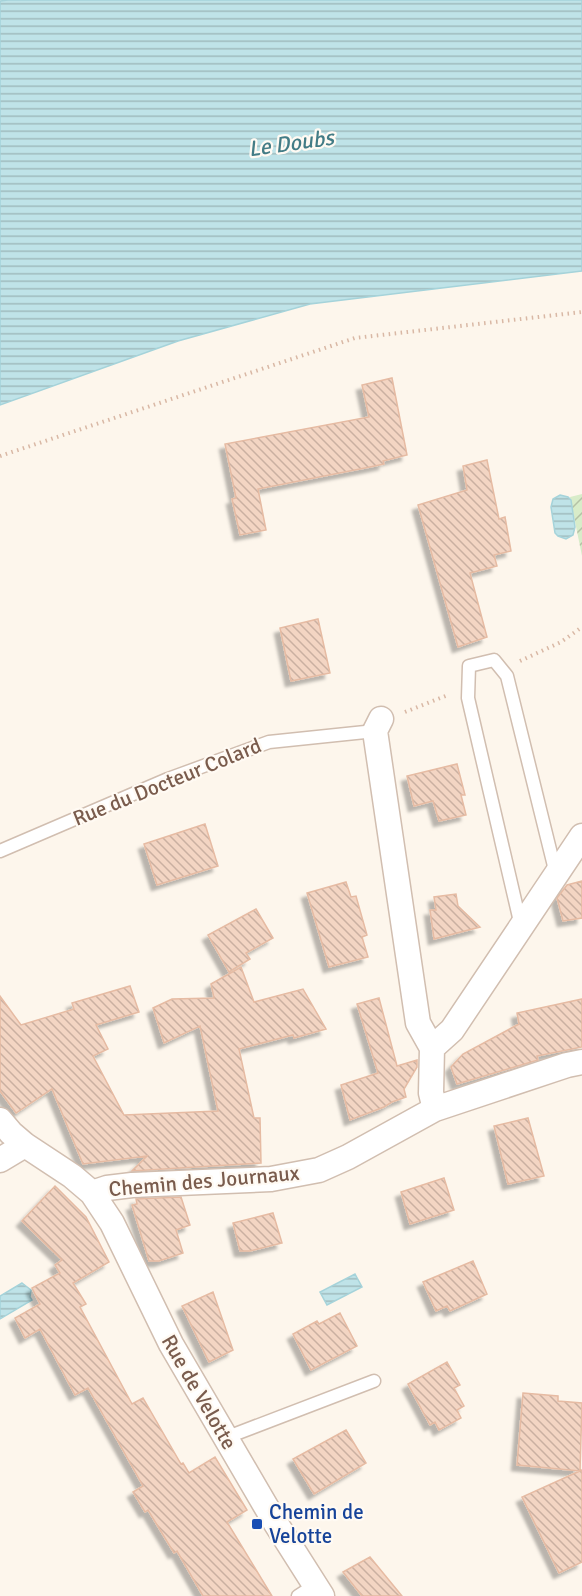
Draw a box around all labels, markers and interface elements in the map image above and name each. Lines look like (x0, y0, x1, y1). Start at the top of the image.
water label: Le Doubs (247, 123, 338, 162)
street label: Rue du Docteur Colard (69, 732, 265, 832)
street label: Chemin des Journaux (108, 1160, 301, 1202)
street label: Rue de Velotte (156, 1330, 242, 1454)
place label: Chemin de Velotte (269, 1499, 364, 1549)
marker: Chemin de Velotte (250, 1517, 264, 1531)

